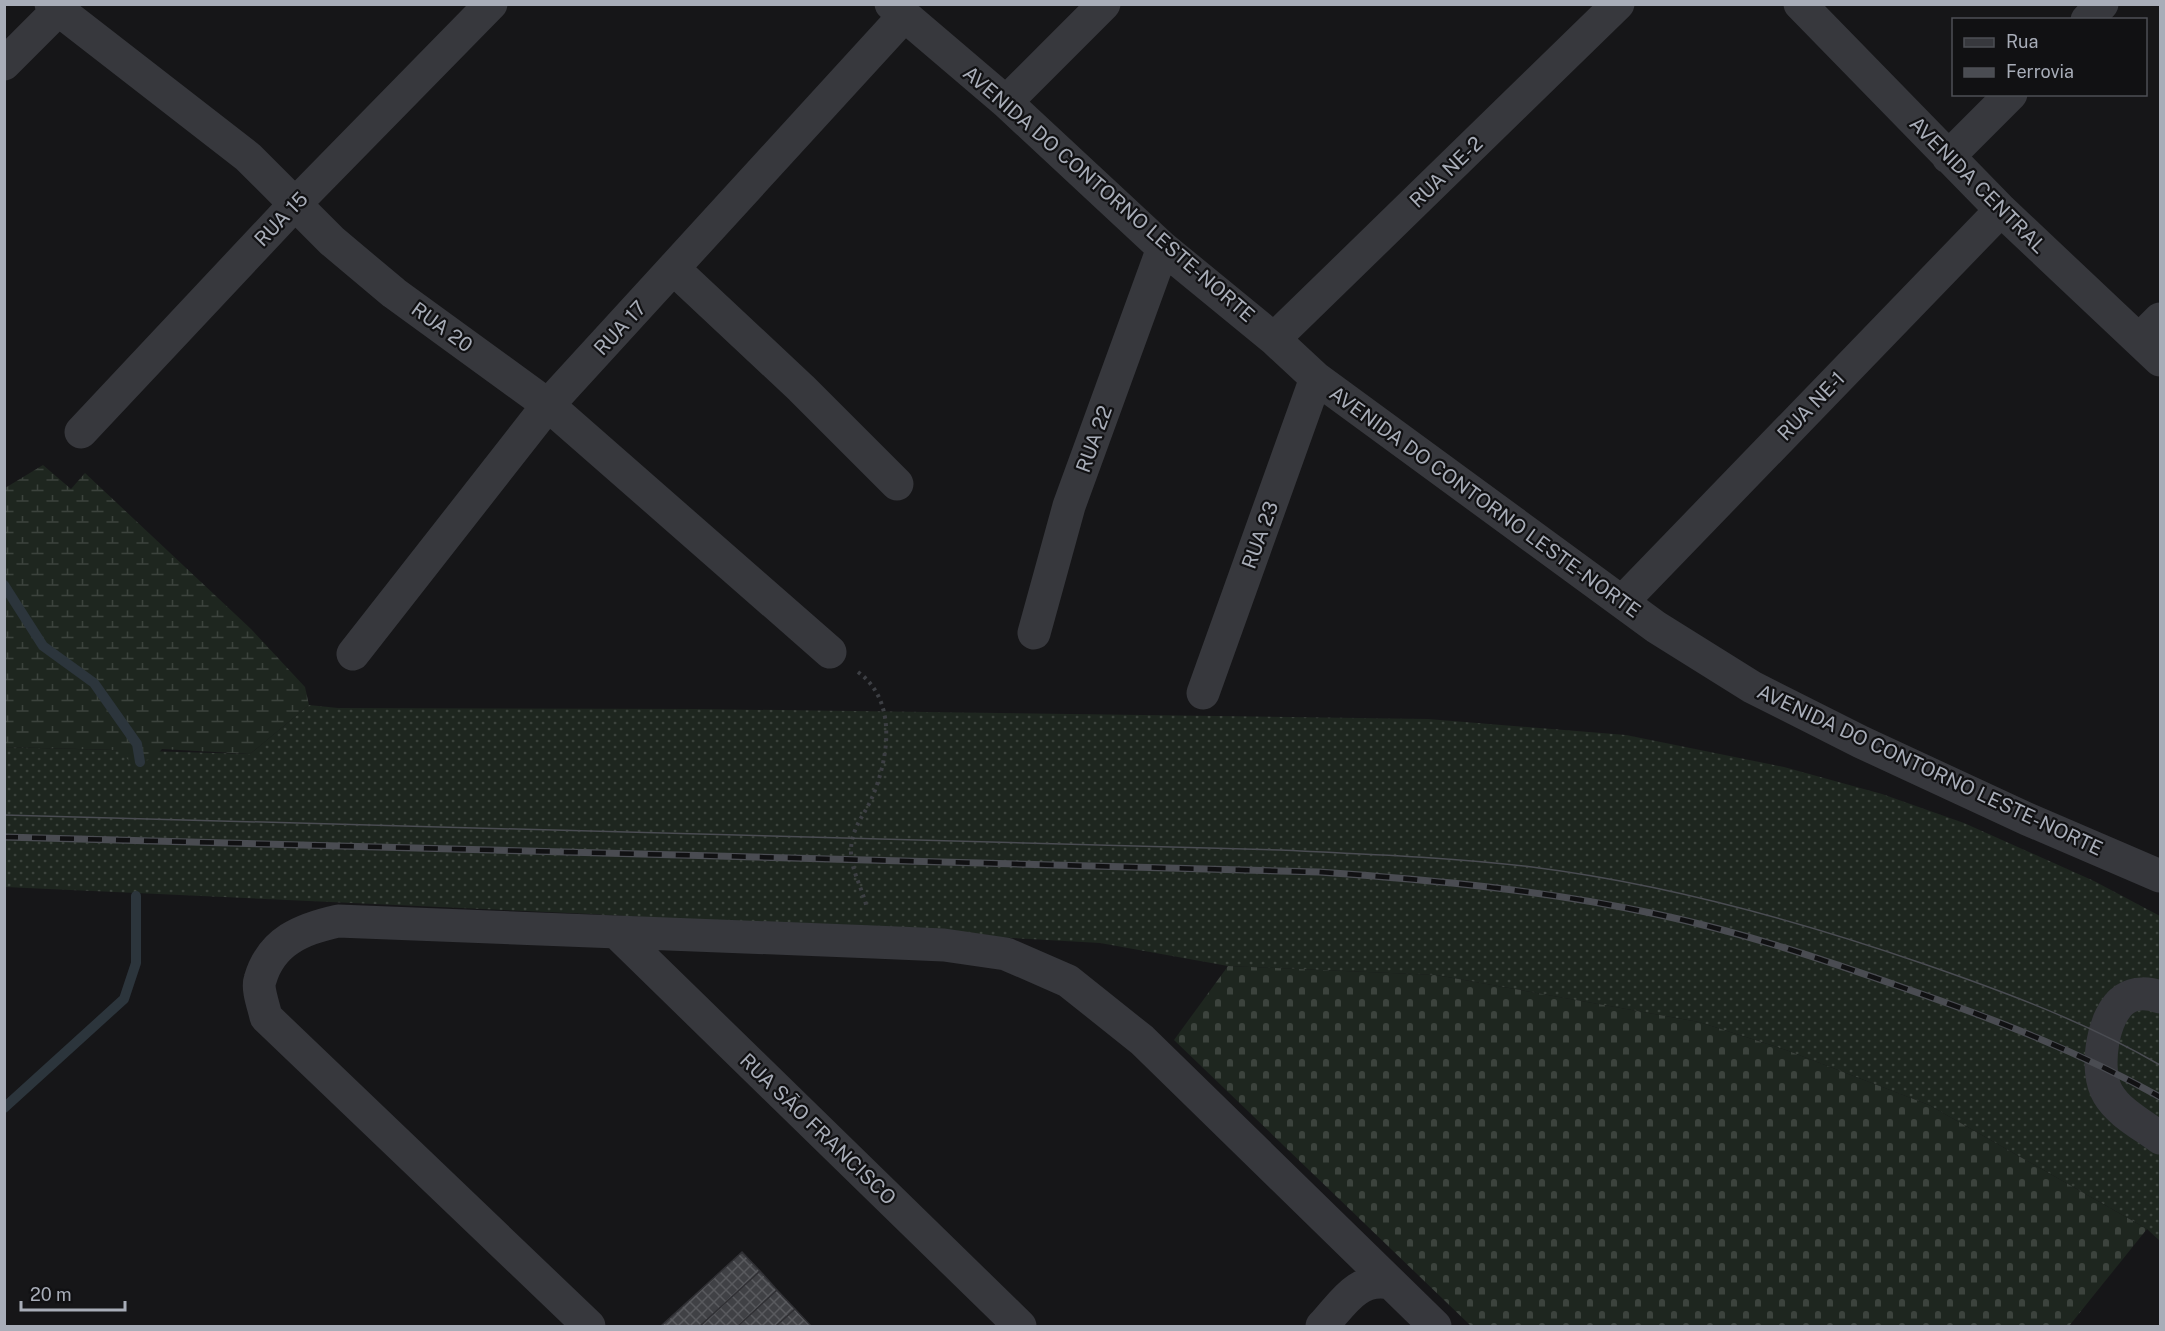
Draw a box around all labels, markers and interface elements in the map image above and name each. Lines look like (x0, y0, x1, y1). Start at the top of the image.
legend (1952, 18, 2147, 96)
text: Rua (2006, 31, 2038, 52)
street label: AVENIDA DO CONTORNO LESTE-NORTE (958, 61, 1260, 327)
text: Ferrovia (2006, 61, 2074, 82)
street label: AVENIDA CENTRAL (1905, 112, 2051, 258)
street label: RUA NE-2 (1405, 131, 1487, 213)
street label: RUA 15 (249, 187, 313, 251)
street label: RUA 17 (589, 296, 651, 360)
street label: RUA 20 (407, 297, 477, 357)
street label: RUA NE-1 (1772, 366, 1850, 446)
street label: AVENIDA DO CONTORNO LESTE-NORTE (1325, 381, 1645, 623)
street label: RUA 22 (1071, 402, 1117, 476)
street label: RUA 23 (1237, 498, 1283, 572)
street label: AVENIDA DO CONTORNO LESTE-NORTE (1753, 679, 2107, 861)
street label: RUA SÃO FRANCISCO (735, 1048, 902, 1210)
scale bar (21, 1274, 124, 1312)
text: 20 m (30, 1284, 72, 1305)

